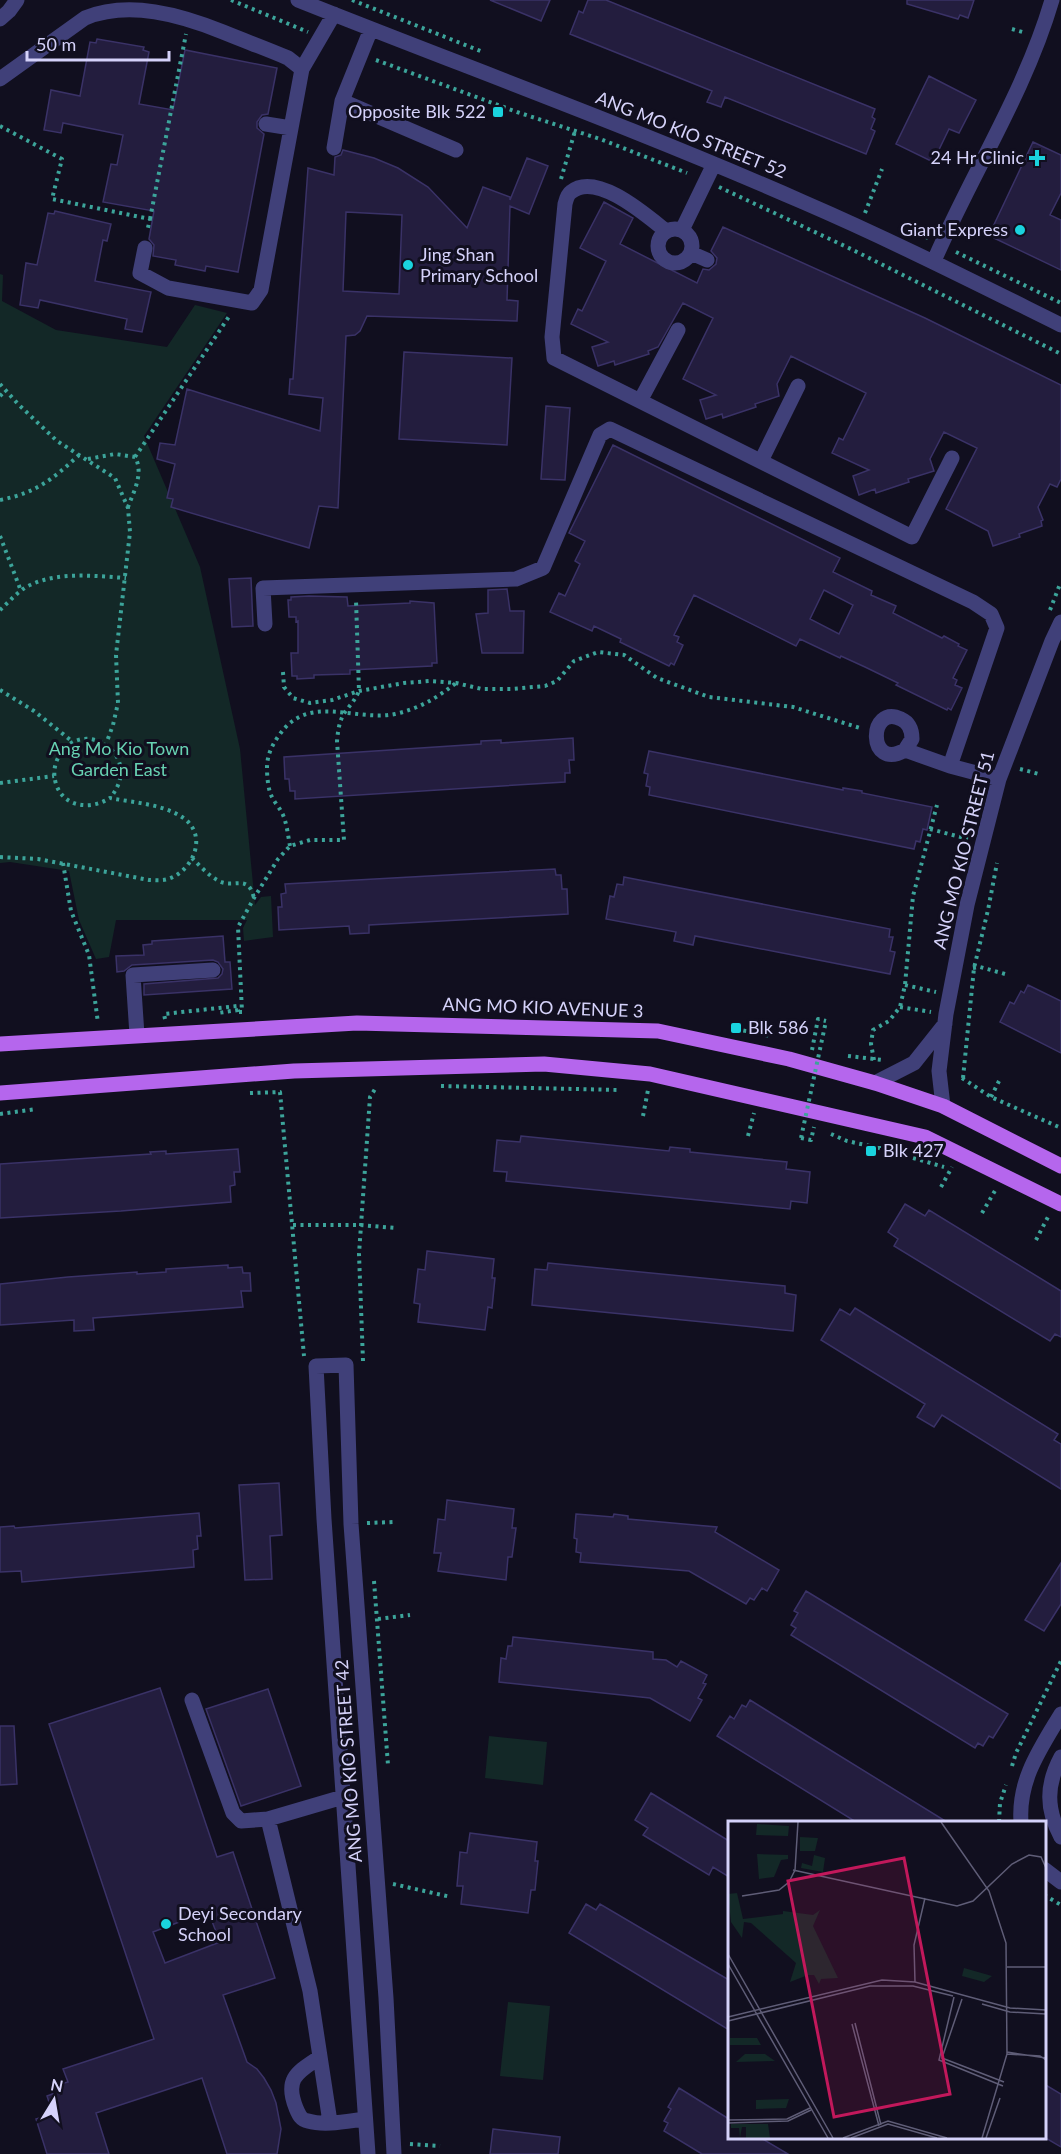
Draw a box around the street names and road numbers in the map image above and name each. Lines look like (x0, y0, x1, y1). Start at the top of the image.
street label: ANG MO KIO STREET 52 (593, 86, 790, 182)
street label: ANG MO KIO STREET 51 (928, 748, 998, 951)
street label: ANG MO KIO AVENUE 3 (442, 992, 644, 1022)
street label: ANG MO KIO STREET 42 (330, 1659, 366, 1863)

